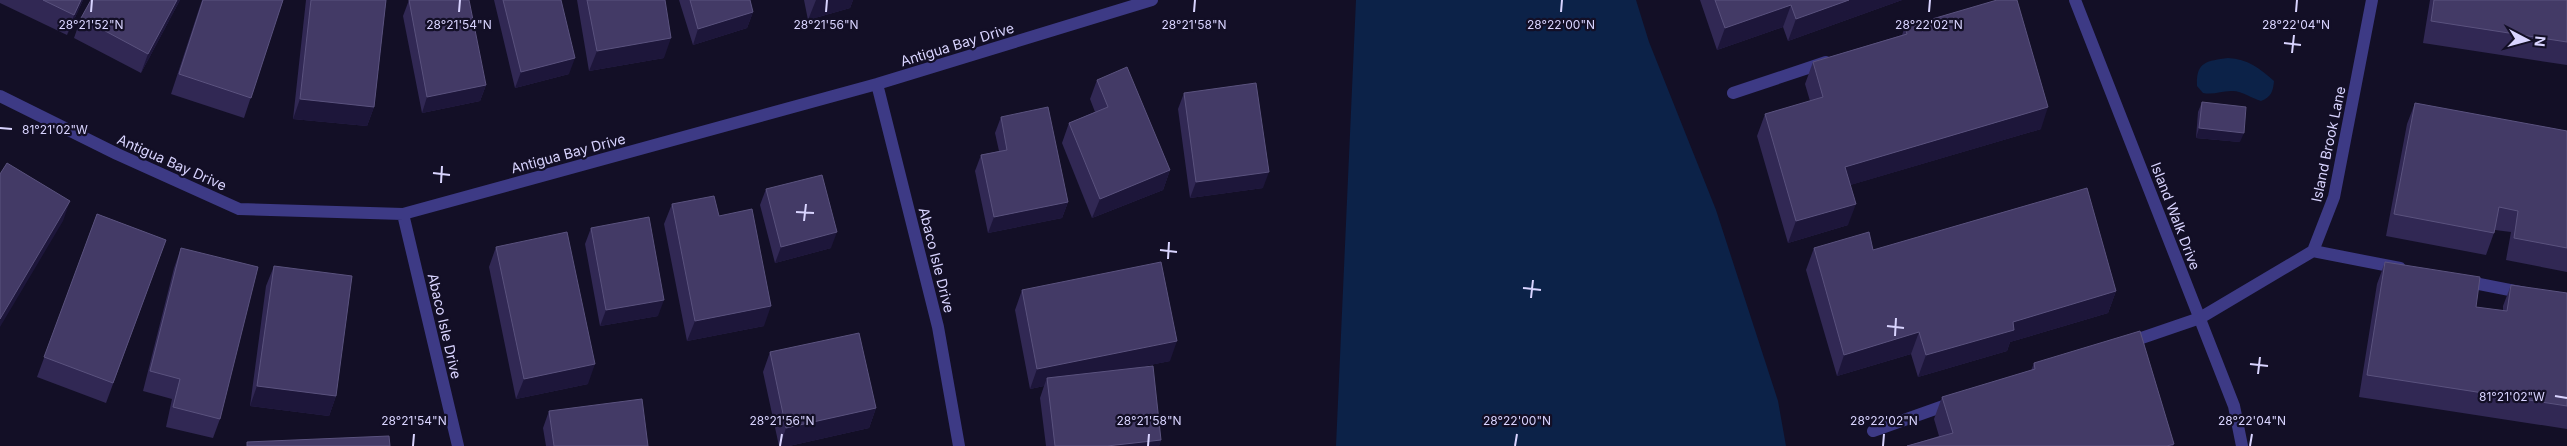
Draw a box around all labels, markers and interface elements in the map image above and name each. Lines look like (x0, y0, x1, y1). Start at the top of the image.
north arrow (2502, 15, 2552, 65)
text: 28°21'52"N (58, 17, 124, 32)
text: 28°21'54"N (426, 17, 492, 32)
text: 28°21'56"N (793, 17, 859, 32)
text: 28°21'58"N (1161, 17, 1227, 32)
text: 28°22'00"N (1527, 17, 1595, 32)
text: 28°22'02"N (1895, 17, 1963, 32)
text: 28°22'04"N (2262, 17, 2330, 32)
street label: Antigua Bay Drive (898, 19, 1016, 69)
text: N (2531, 35, 2549, 48)
street label: Island Brook Lane (2307, 85, 2349, 203)
text: 81°21'02"W (22, 122, 88, 137)
street label: Antigua Bay Drive (115, 130, 229, 194)
street label: Antigua Bay Drive (509, 130, 627, 176)
street label: Island Walk Drive (2148, 160, 2204, 272)
street label: Abaco Isle Drive (916, 206, 958, 314)
street label: Abaco Isle Drive (425, 271, 465, 381)
text: 81°21'02"W (2479, 389, 2545, 404)
text: 28°21'54"N (381, 413, 447, 428)
text: 28°21'56"N (749, 413, 815, 428)
text: 28°21'58"N (1116, 413, 1182, 428)
text: 28°22'00"N (1483, 413, 1551, 428)
text: 28°22'02"N (1850, 413, 1918, 428)
text: 28°22'04"N (2218, 413, 2286, 428)

